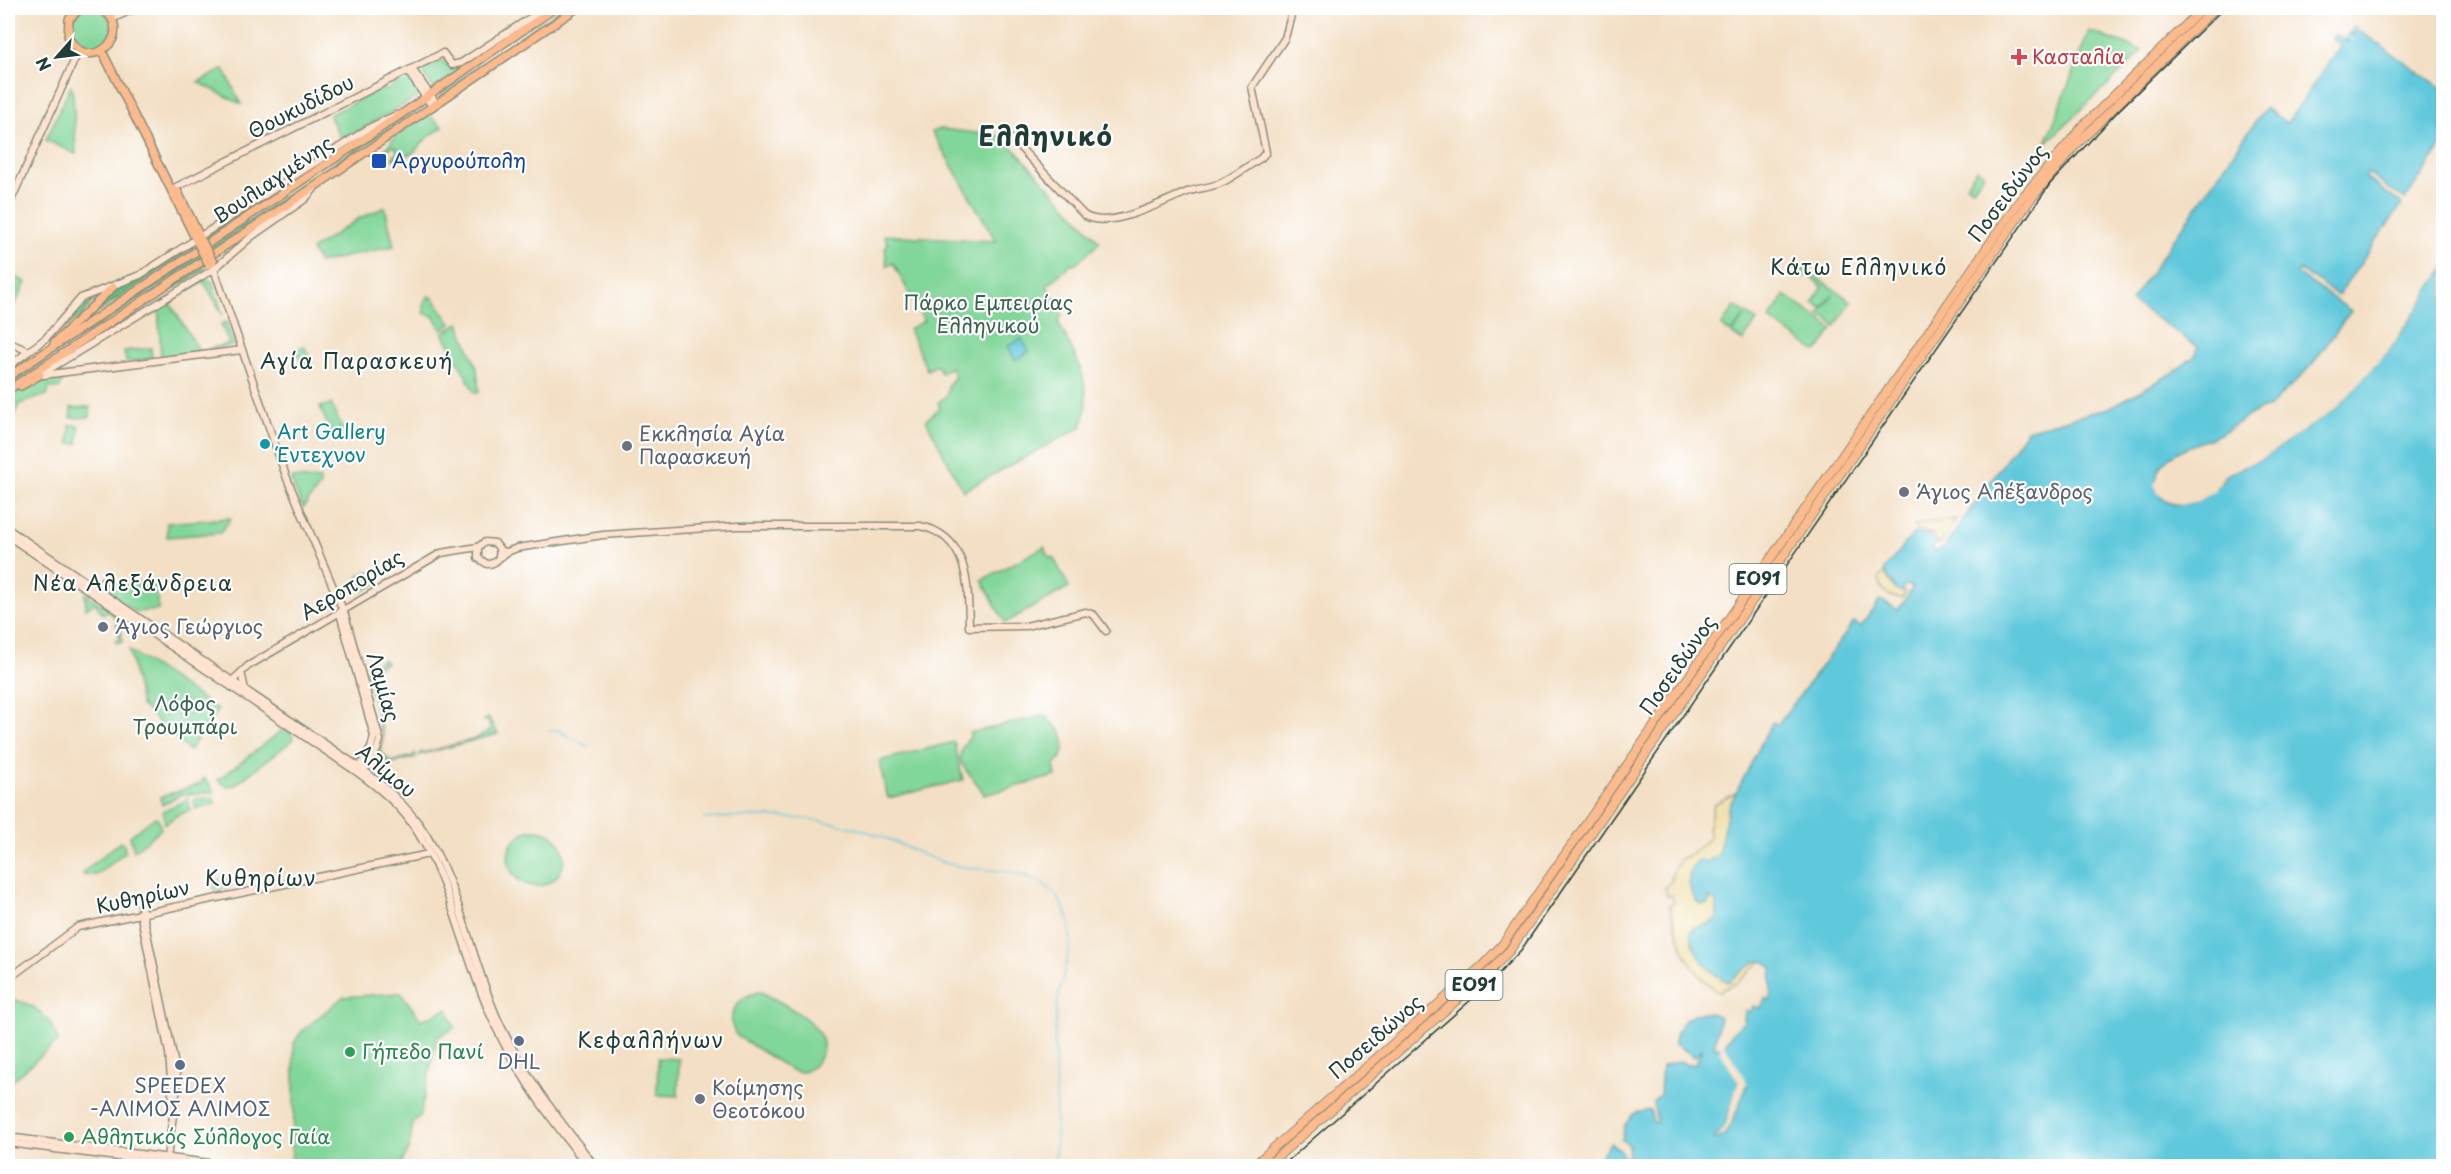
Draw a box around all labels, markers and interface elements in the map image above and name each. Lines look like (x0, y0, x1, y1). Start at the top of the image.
north arrow (27, 27, 87, 87)
place label: Κασταλία (2032, 41, 2125, 71)
marker: Κασταλία (2010, 48, 2028, 66)
text: N (29, 53, 56, 76)
street label: Θουκυδίδου (242, 67, 359, 146)
district label: Ελληνικό (979, 116, 1113, 155)
street label: Βουλιαγμένης (206, 128, 339, 231)
street label: Ποσειδώνος (1960, 137, 2054, 248)
place label: Αργυρούπολη (392, 145, 526, 175)
marker: Αργυρούπολη (370, 152, 388, 170)
district label: Κάτω Ελληνικό (1770, 250, 1948, 282)
park label: Πάρκο Εμπειρίας Ελληνικού (903, 287, 1073, 340)
district label: Αγία Παρασκευή (260, 344, 454, 376)
place label: Art Gallery Έντεχνον (274, 416, 386, 469)
place label: Εκκλησία Αγία Παρασκευή (639, 418, 785, 471)
marker: Art Gallery Έντεχνον (258, 437, 272, 451)
marker: Εκκλησία Αγία Παρασκευή (620, 439, 634, 453)
place label: Άγιος Αλέξανδρος (1916, 476, 2093, 506)
marker: Άγιος Αλέξανδρος (1897, 485, 1911, 499)
street label: Αεροπορίας (294, 542, 409, 627)
road number: ΕΟ91 (1730, 564, 1786, 594)
district label: Νέα Αλεξάνδρεια (33, 566, 233, 598)
street label: Ποσειδώνος (1632, 608, 1723, 721)
place label: Άγιος Γεώργιος (115, 611, 263, 641)
marker: Άγιος Γεώργιος (96, 620, 110, 634)
street label: Λαμίας (360, 648, 408, 725)
park label: Λόφος Τρουμπάρι (132, 688, 238, 741)
street label: Αλίμου (350, 736, 423, 804)
district label: Κυθηρίων (205, 861, 317, 893)
street label: Κυθηρίων (93, 871, 192, 921)
road number: ΕΟ91 (1446, 970, 1502, 1000)
street label: Ποσειδώνος (1322, 987, 1429, 1086)
district label: Κεφαλλήνων (577, 1023, 725, 1055)
marker: DHL (512, 1034, 526, 1048)
place label: Γήπεδο Πανί (362, 1036, 484, 1066)
marker: Γήπεδο Πανί (343, 1045, 357, 1059)
place label: DHL (497, 1046, 541, 1076)
marker: SPEEDEX -ΑΛΙΜΟΣ ΑΛΙΜΟΣ (173, 1058, 187, 1072)
place label: SPEEDEX -ΑΛΙΜΟΣ ΑΛΙΜΟΣ (89, 1070, 271, 1123)
place label: Κοίμησης Θεοτόκου (712, 1072, 806, 1125)
marker: Κοίμησης Θεοτόκου (693, 1092, 707, 1106)
place label: Αθλητικός Σύλλογος Γαία (81, 1121, 330, 1151)
marker: Αθλητικός Σύλλογος Γαία (62, 1130, 76, 1144)

